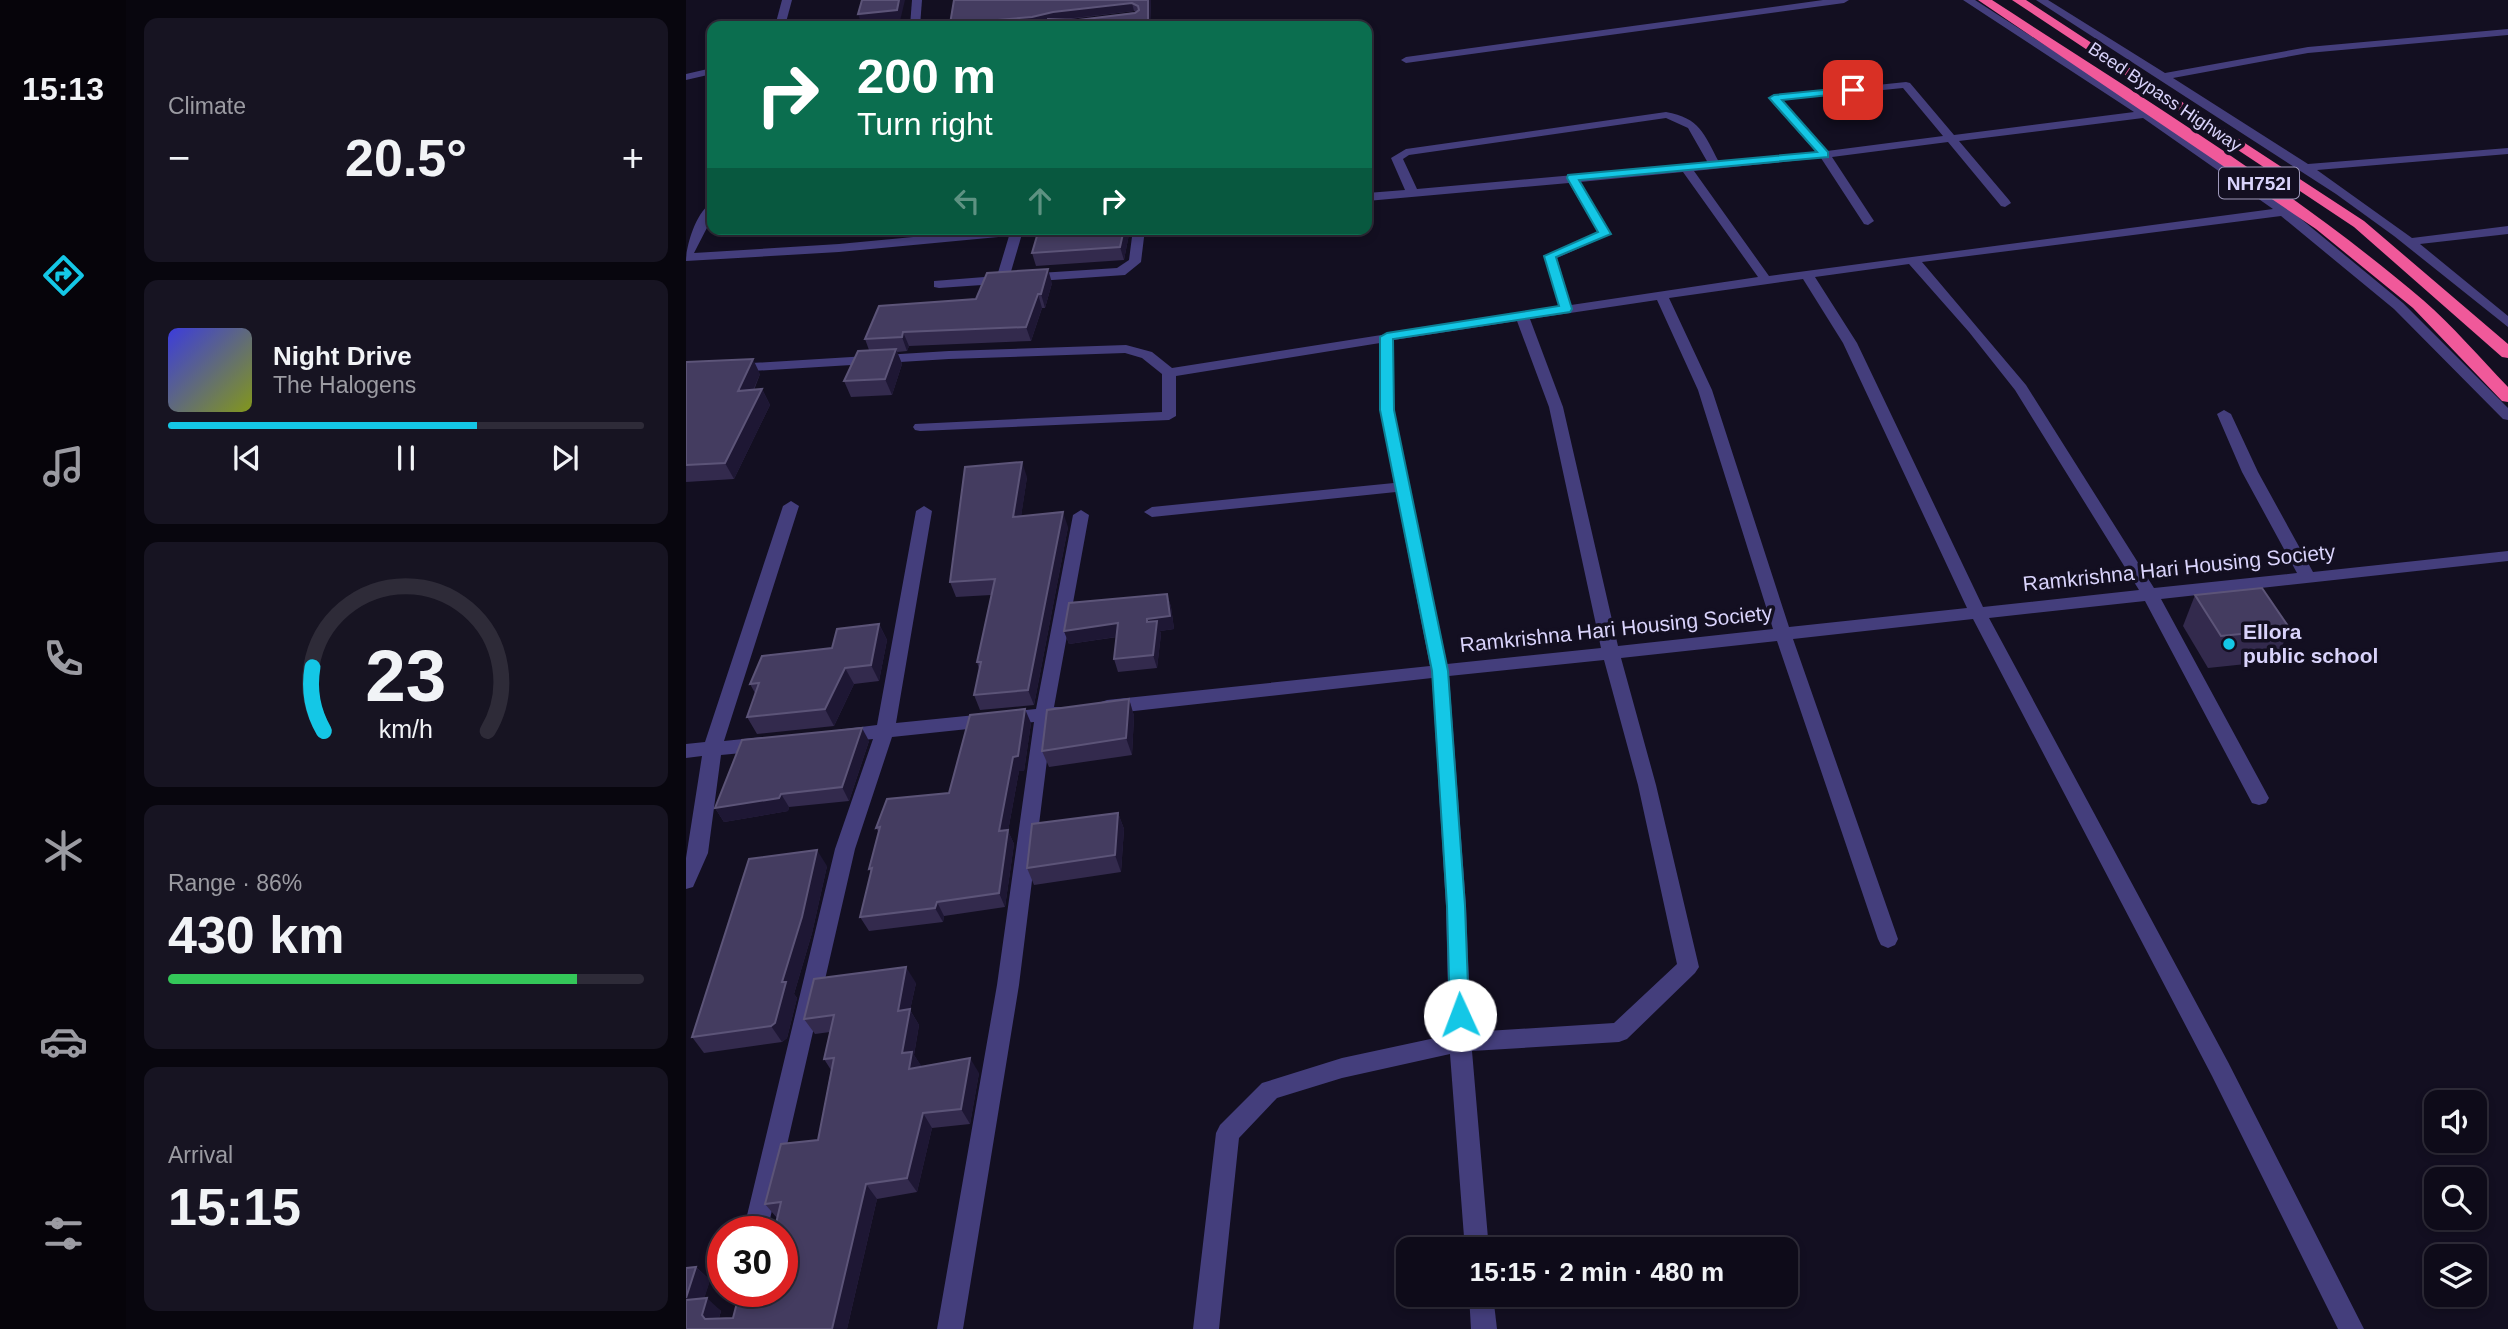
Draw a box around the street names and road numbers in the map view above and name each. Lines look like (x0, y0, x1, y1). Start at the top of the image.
street label: Beed Bypass Highway (2085, 38, 2245, 156)
road number: NH752I (2219, 168, 2299, 198)
street label: Ramkrishna Hari Housing Society (2022, 540, 2337, 595)
street label: Ramkrishna Hari Housing Society (1459, 601, 1774, 656)

